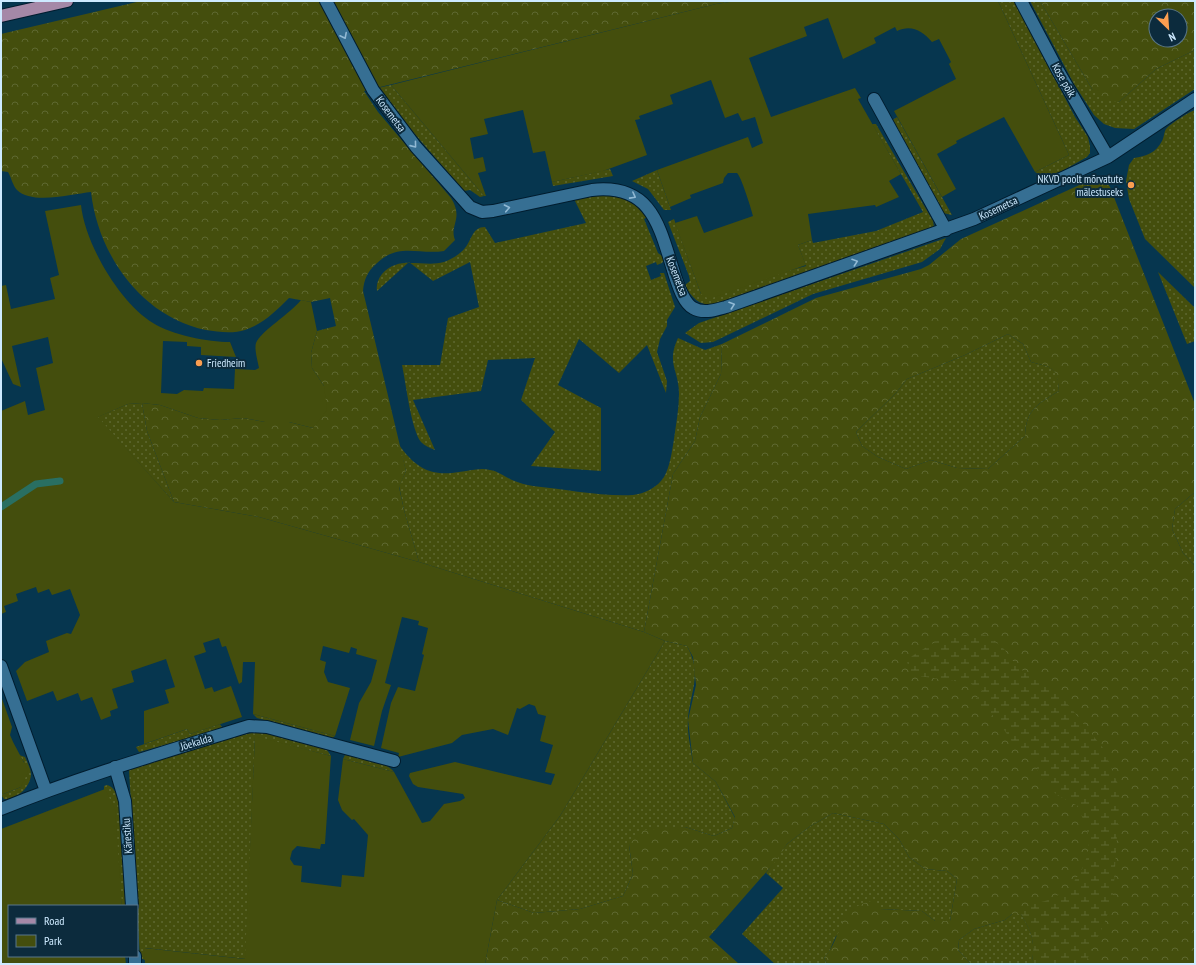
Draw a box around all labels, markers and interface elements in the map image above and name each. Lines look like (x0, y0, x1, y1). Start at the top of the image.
north arrow (1148, 8, 1188, 48)
text: N (1167, 29, 1178, 45)
one-way arrow (340, 31, 347, 39)
street label: Kose põik (1049, 61, 1079, 100)
street label: Kosemetsa (373, 93, 409, 135)
one-way arrow (410, 140, 417, 147)
place label: NKVD poolt mõrvatute mälestuseks (1037, 172, 1123, 199)
marker: NKVD poolt mõrvatute mälestuseks (1126, 180, 1136, 190)
one-way arrow (629, 192, 637, 199)
street label: Kosemetsa (977, 193, 1019, 223)
one-way arrow (504, 204, 510, 213)
street label: Kosemetsa (663, 254, 691, 298)
one-way arrow (851, 258, 858, 267)
one-way arrow (728, 301, 735, 310)
place label: Friedheim (207, 356, 245, 370)
marker: Friedheim (194, 358, 204, 368)
street label: Jõekalda (178, 731, 214, 754)
street label: Kärestiku (119, 818, 135, 854)
legend (8, 905, 138, 957)
text: Road (44, 913, 64, 928)
text: Park (44, 933, 62, 948)

